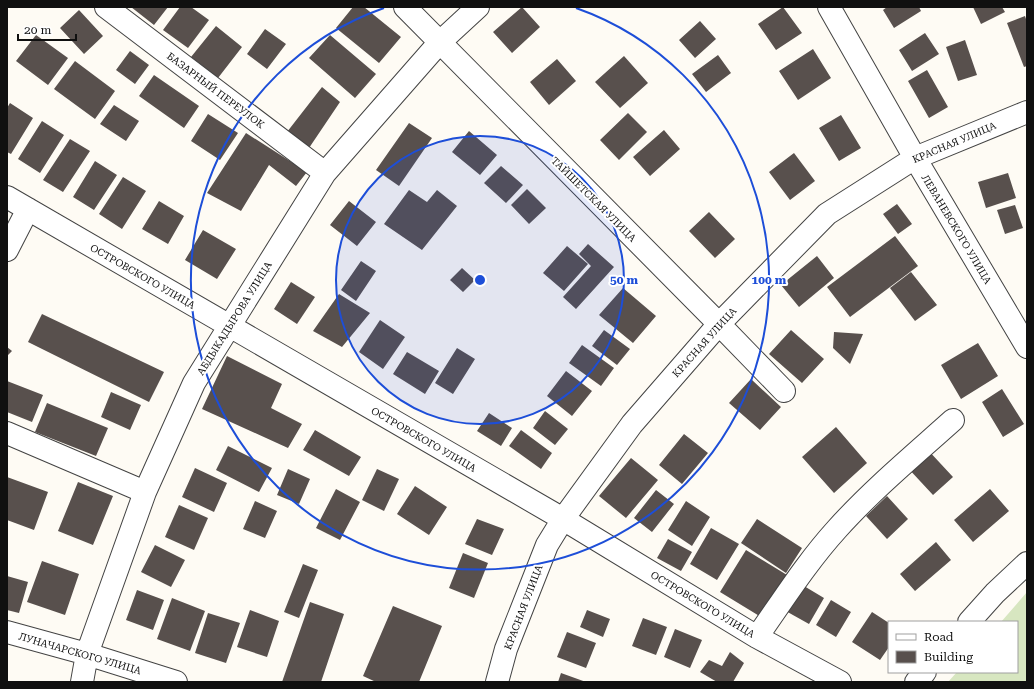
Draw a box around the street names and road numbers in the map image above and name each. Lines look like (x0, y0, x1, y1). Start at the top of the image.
street label: БАЗАРНЫЙ ПЕРЕУЛОК (165, 50, 267, 131)
street label: КРАСНАЯ УЛИЦА (911, 120, 998, 165)
street label: ТАЙШЕТСКАЯ УЛИЦА (549, 155, 638, 244)
street label: ЛЕВАНЕВСКОГО УЛИЦА (920, 173, 994, 286)
street label: ОСТРОВСКОГО УЛИЦА (88, 242, 197, 311)
street label: АБДЫКАДЫРОВА УЛИЦА (195, 259, 274, 377)
street label: КРАСНАЯ УЛИЦА (670, 305, 739, 379)
street label: ОСТРОВСКОГО УЛИЦА (369, 405, 478, 474)
street label: КРАСНАЯ УЛИЦА (502, 563, 545, 651)
street label: ОСТРОВСКОГО УЛИЦА (649, 569, 757, 640)
street label: ЛУНАЧАРСКОГО УЛИЦА (17, 631, 142, 676)

